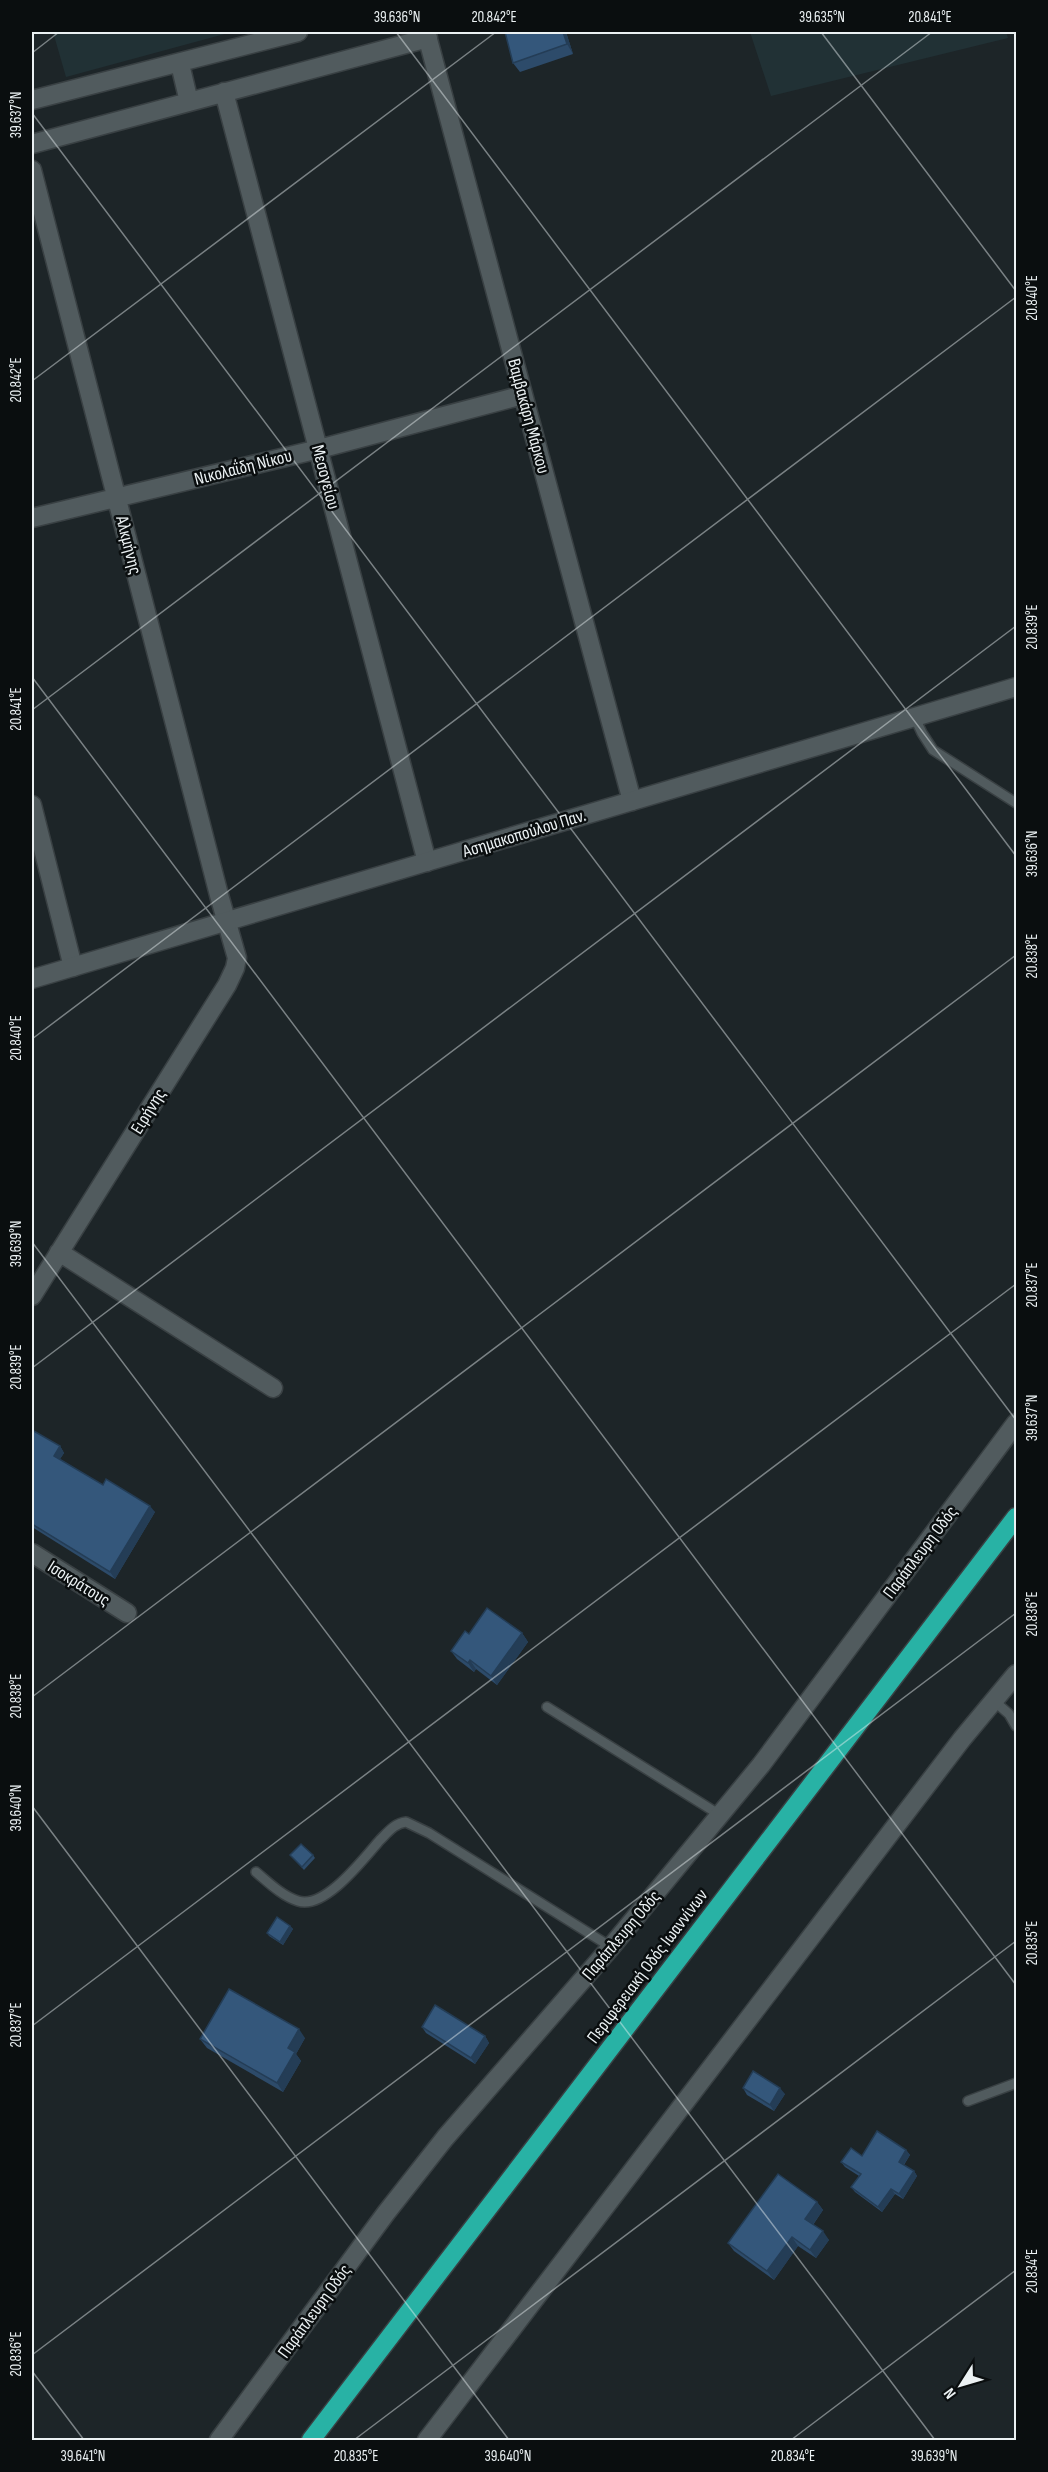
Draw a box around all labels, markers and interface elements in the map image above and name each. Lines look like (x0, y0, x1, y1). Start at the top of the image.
text: 39.636°N (374, 8, 420, 27)
text: 20.842°E (471, 8, 517, 27)
text: 39.635°N (799, 8, 845, 27)
text: 20.841°E (908, 8, 952, 27)
text: 39.637°N (7, 92, 26, 138)
text: 20.840°E (1023, 275, 1042, 321)
street label: Βαμβακάρη Μάρκου (503, 356, 554, 476)
text: 20.842°E (7, 357, 26, 403)
street label: Μεσογείου (307, 443, 344, 512)
street label: Νικολαΐδη Νίκου (192, 445, 294, 490)
street label: Αλκμήνης (111, 513, 146, 577)
text: 20.839°E (1023, 604, 1042, 650)
text: 20.841°E (7, 687, 26, 731)
street label: Ασημακοπούλου Παν. (459, 805, 588, 862)
text: 39.636°N (1023, 831, 1042, 877)
text: 20.838°E (1023, 933, 1042, 979)
text: 20.840°E (7, 1015, 26, 1061)
street label: Ειρήνης (126, 1085, 170, 1138)
text: 39.639°N (7, 1221, 26, 1267)
text: 20.837°E (1023, 1262, 1042, 1308)
text: 20.839°E (7, 1344, 26, 1390)
text: 39.637°N (1023, 1395, 1042, 1441)
street label: Παράπλευρη Οδός (879, 1502, 962, 1603)
street label: Ισοκράτους (44, 1556, 114, 1611)
text: 20.836°E (1023, 1591, 1042, 1637)
text: 20.838°E (7, 1673, 26, 1719)
text: 39.640°N (7, 1785, 26, 1831)
street label: Περιφερειακή Οδός Ιωαννίνων (583, 1885, 712, 2047)
street label: Παράπλευρη Οδός (578, 1886, 665, 1984)
text: 20.835°E (1023, 1921, 1042, 1965)
text: 20.837°E (7, 2002, 26, 2048)
text: 20.834°E (1023, 2249, 1042, 2293)
street label: Παράπλευρη Οδός (273, 2260, 355, 2362)
text: 20.836°E (7, 2331, 26, 2377)
north arrow (931, 2355, 991, 2415)
text: N (940, 2384, 960, 2402)
text: 39.641°N (61, 2447, 105, 2466)
text: 20.835°E (334, 2447, 378, 2466)
text: 39.640°N (485, 2447, 531, 2466)
text: 20.834°E (771, 2447, 815, 2466)
text: 39.639°N (911, 2447, 957, 2466)

